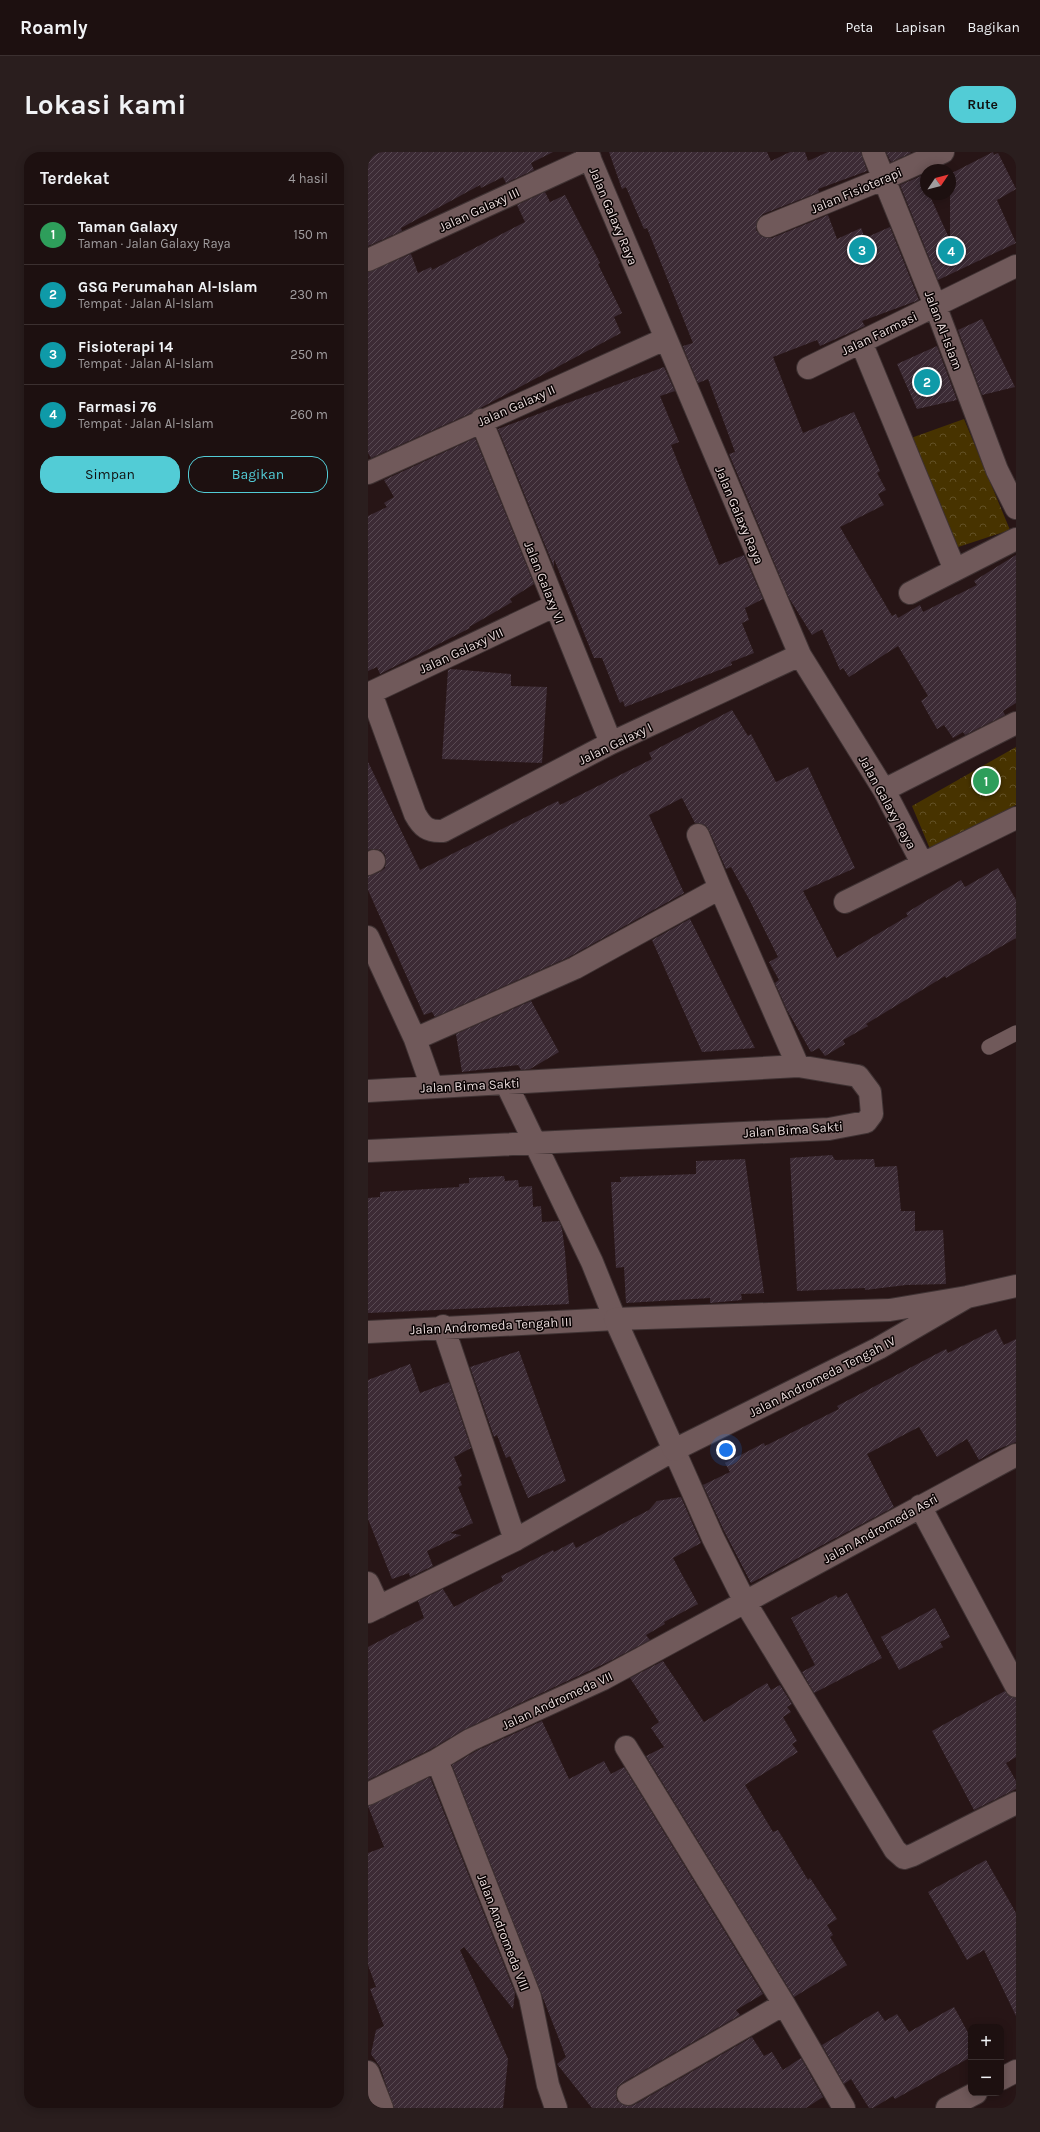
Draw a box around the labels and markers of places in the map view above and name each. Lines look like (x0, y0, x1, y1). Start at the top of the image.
pin: 3 (849, 235, 875, 265)
pin: 4 (938, 236, 964, 266)
pin: 2 (914, 367, 940, 397)
pin: 1 (973, 766, 999, 796)

